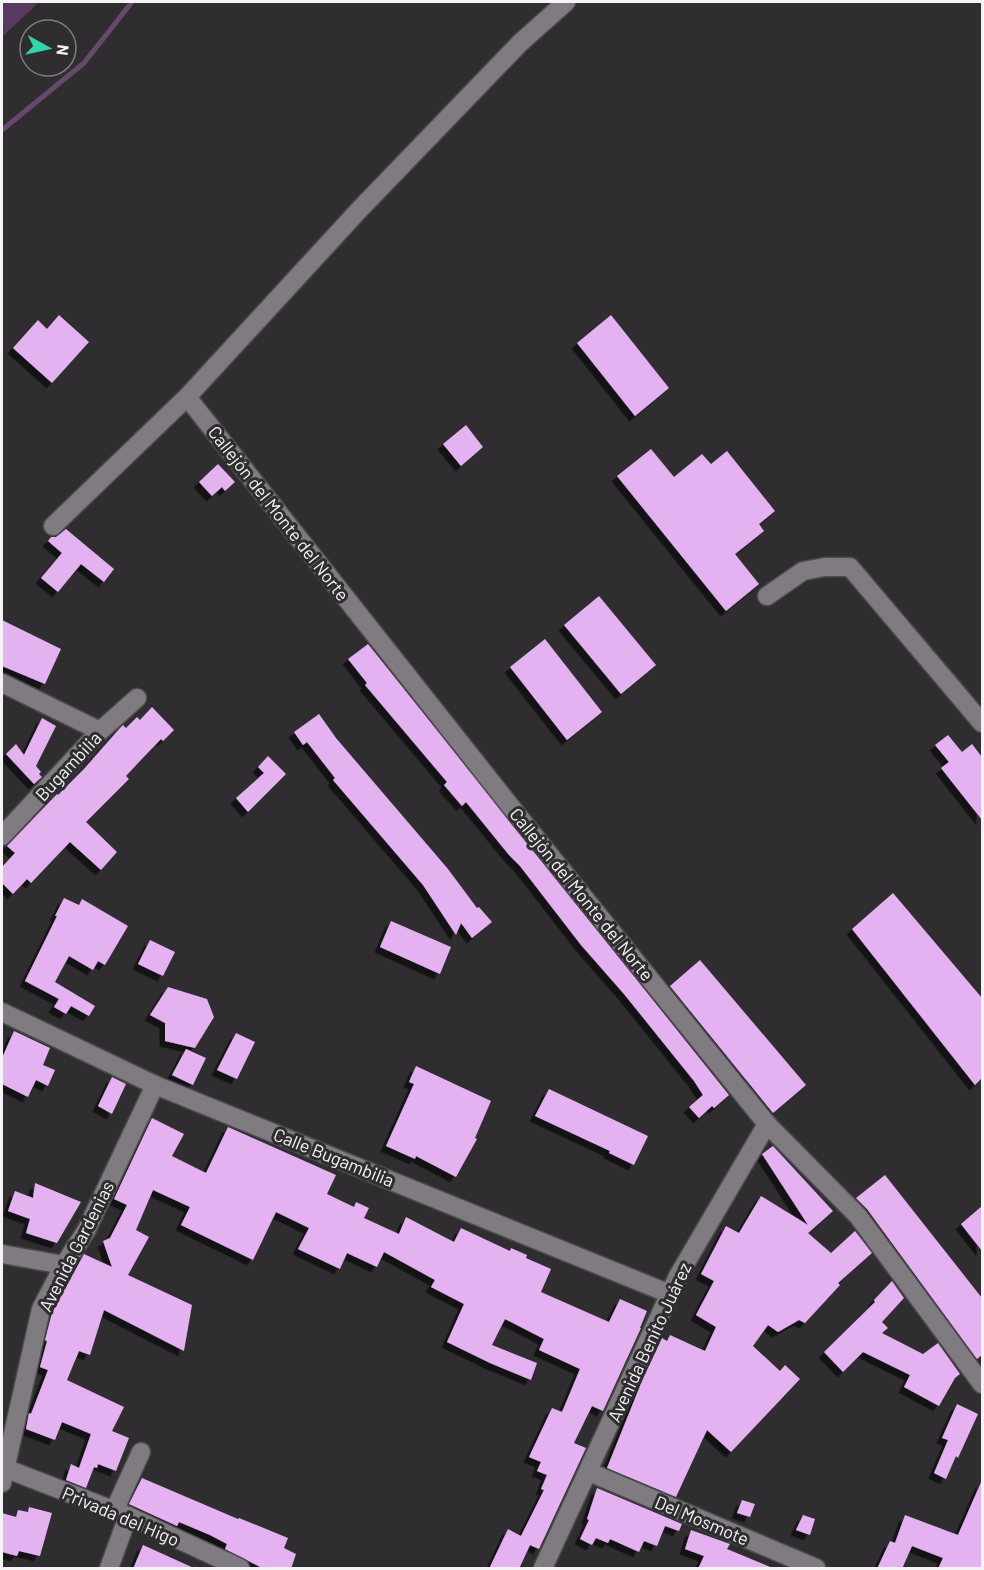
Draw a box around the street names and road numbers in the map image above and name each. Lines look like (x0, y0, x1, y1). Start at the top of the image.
street label: Callejón del Monte del Norte (204, 421, 354, 605)
street label: Bugambilia (30, 727, 106, 805)
street label: Callejón del Monte del Norte (505, 803, 659, 985)
street label: Calle Bugambilia (270, 1123, 398, 1191)
street label: Avenida Gardenias (34, 1177, 118, 1315)
street label: Avenida Benito Juárez (602, 1259, 696, 1425)
street label: Privada del Higo (59, 1481, 183, 1551)
street label: Del Mosmote (652, 1490, 752, 1550)

